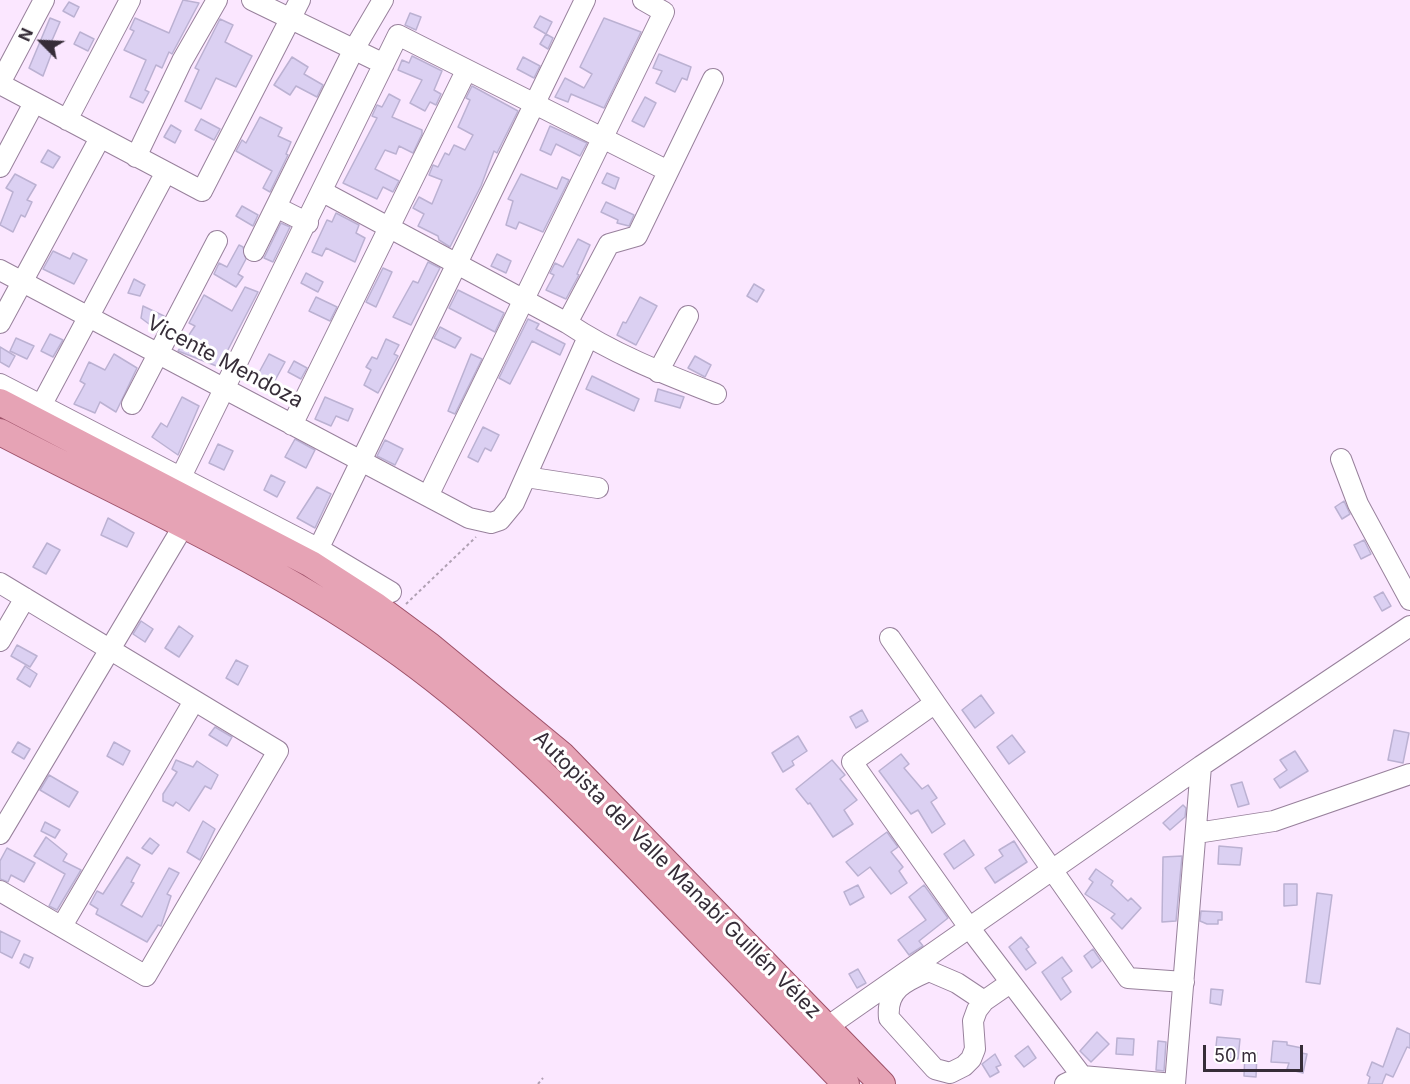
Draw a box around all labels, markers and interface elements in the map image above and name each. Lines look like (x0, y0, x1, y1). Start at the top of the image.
north arrow (12, 12, 72, 72)
text: N (14, 25, 37, 44)
street label: Vicente Mendoza (143, 310, 307, 414)
street label: Autopista del Valle Manabí Guillén Vélez (528, 726, 826, 1024)
scale bar (1206, 1033, 1306, 1071)
text: 50 m (1214, 1045, 1257, 1066)

